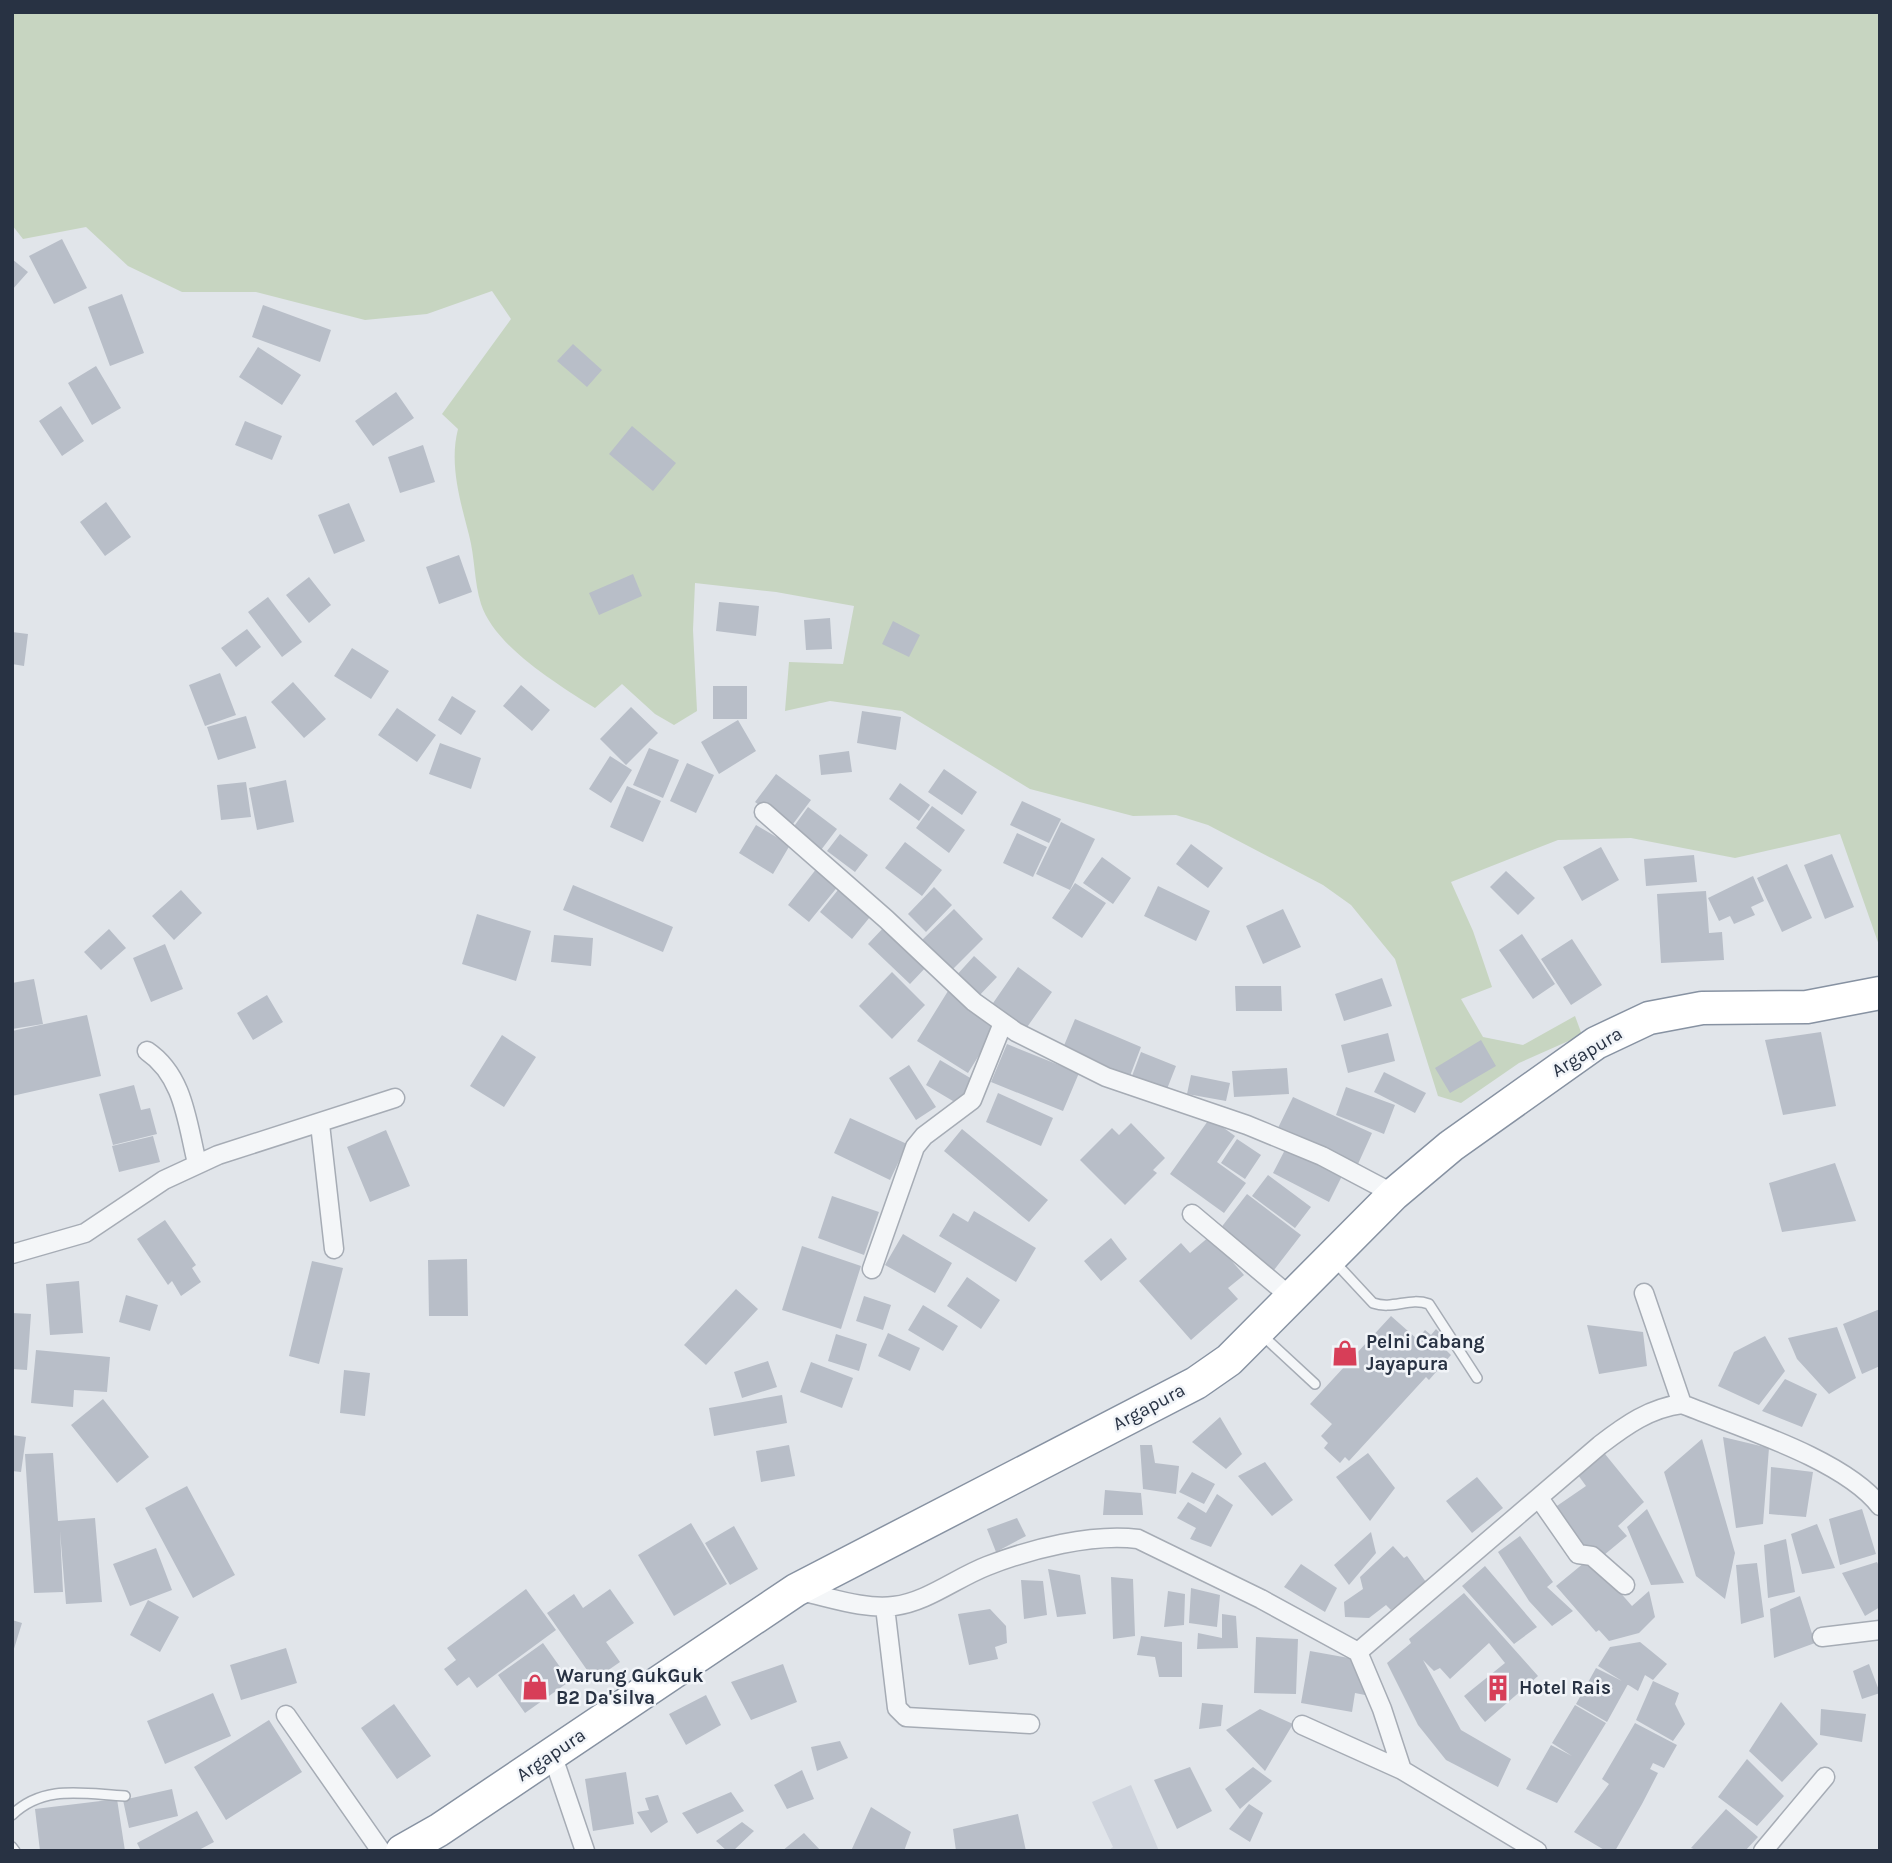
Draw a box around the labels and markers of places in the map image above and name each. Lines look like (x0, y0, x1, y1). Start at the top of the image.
place label: Pelni Cabang Jayapura (1366, 1331, 1485, 1375)
shop icon: Pelni Cabang Jayapura (1330, 1338, 1360, 1368)
place label: Warung GukGuk B2 Da'silva (556, 1665, 703, 1709)
shop icon: Warung GukGuk B2 Da'silva (520, 1672, 550, 1702)
building icon: Hotel Rais (1483, 1673, 1513, 1703)
place label: Hotel Rais (1519, 1677, 1611, 1699)

